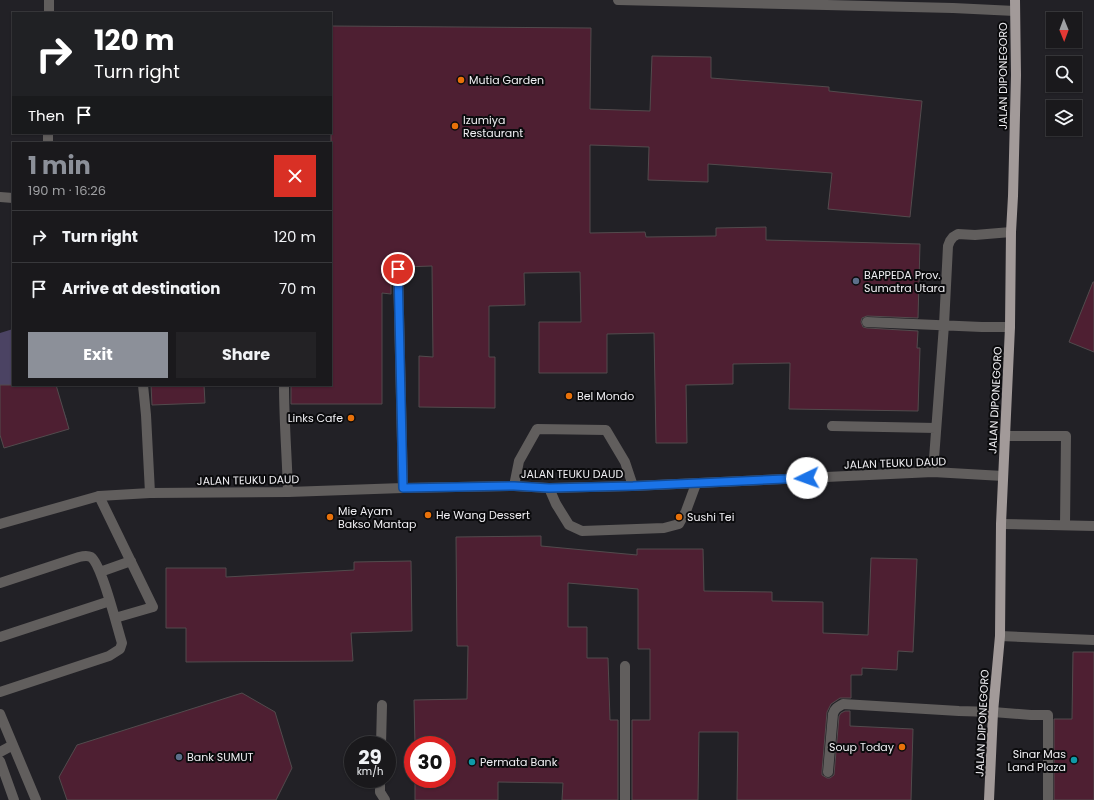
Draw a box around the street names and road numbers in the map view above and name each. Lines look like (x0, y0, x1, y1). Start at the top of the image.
street label: JALAN DIPONEGORO (995, 22, 1011, 130)
street label: JALAN DIPONEGORO (984, 346, 1006, 454)
street label: JALAN TEUKU DAUD (844, 453, 947, 473)
street label: JALAN TEUKU DAUD (521, 466, 623, 482)
street label: JALAN TEUKU DAUD (197, 471, 300, 489)
street label: JALAN DIPONEGORO (971, 669, 993, 777)

